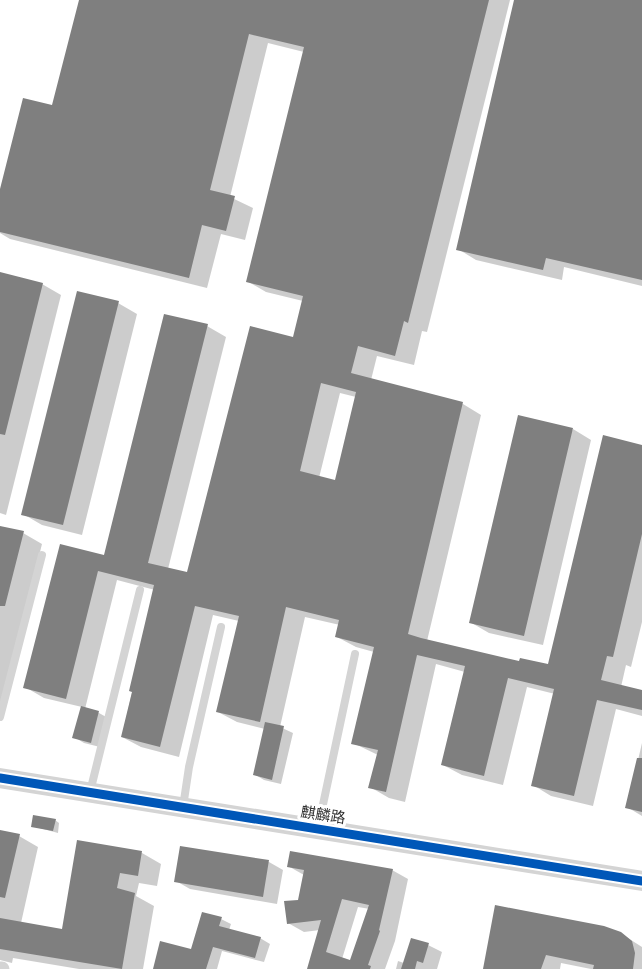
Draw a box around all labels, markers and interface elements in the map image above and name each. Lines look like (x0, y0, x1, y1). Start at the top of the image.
street label: 麒麟路 (299, 803, 347, 827)

